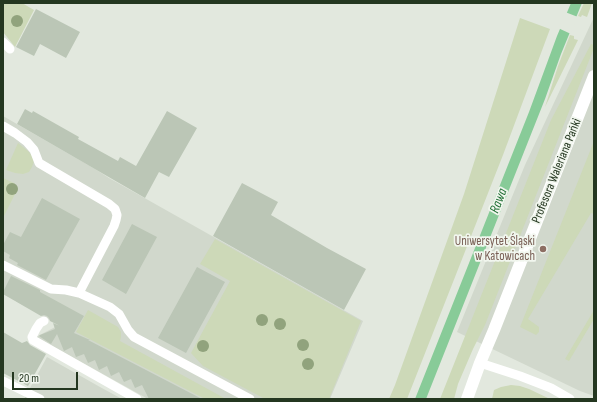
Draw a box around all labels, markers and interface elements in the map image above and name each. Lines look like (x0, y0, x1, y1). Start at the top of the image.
street label: Profesora Waleriana Pańki (529, 116, 585, 226)
water label: Rawa (487, 186, 511, 216)
place label: Uniwersytet Śląski w Katowicach (455, 234, 535, 265)
marker: Uniwersytet Śląski w Katowicach (538, 244, 548, 254)
scale bar (14, 364, 80, 390)
text: 20 m (19, 371, 39, 386)

